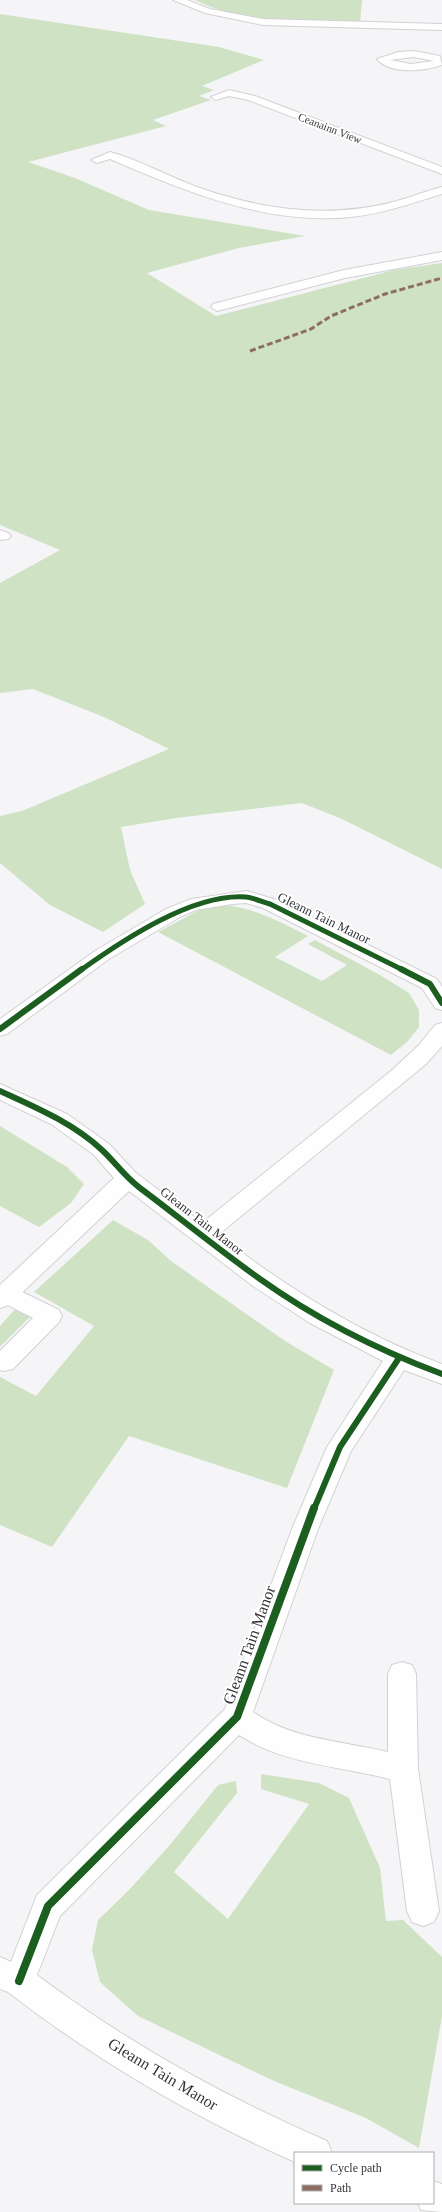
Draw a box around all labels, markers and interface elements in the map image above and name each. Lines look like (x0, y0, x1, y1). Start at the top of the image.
street label: Ceanainn View (296, 110, 364, 146)
street label: Gleann Tain Manor (275, 889, 373, 947)
street label: Gleann Tain Manor (157, 1184, 247, 1259)
street label: Gleann Tain Manor (220, 1583, 279, 1707)
street label: Gleann Tain Manor (105, 2035, 221, 2114)
legend (294, 2152, 434, 2204)
text: Cycle path (330, 2161, 382, 2175)
text: Path (330, 2181, 351, 2195)

